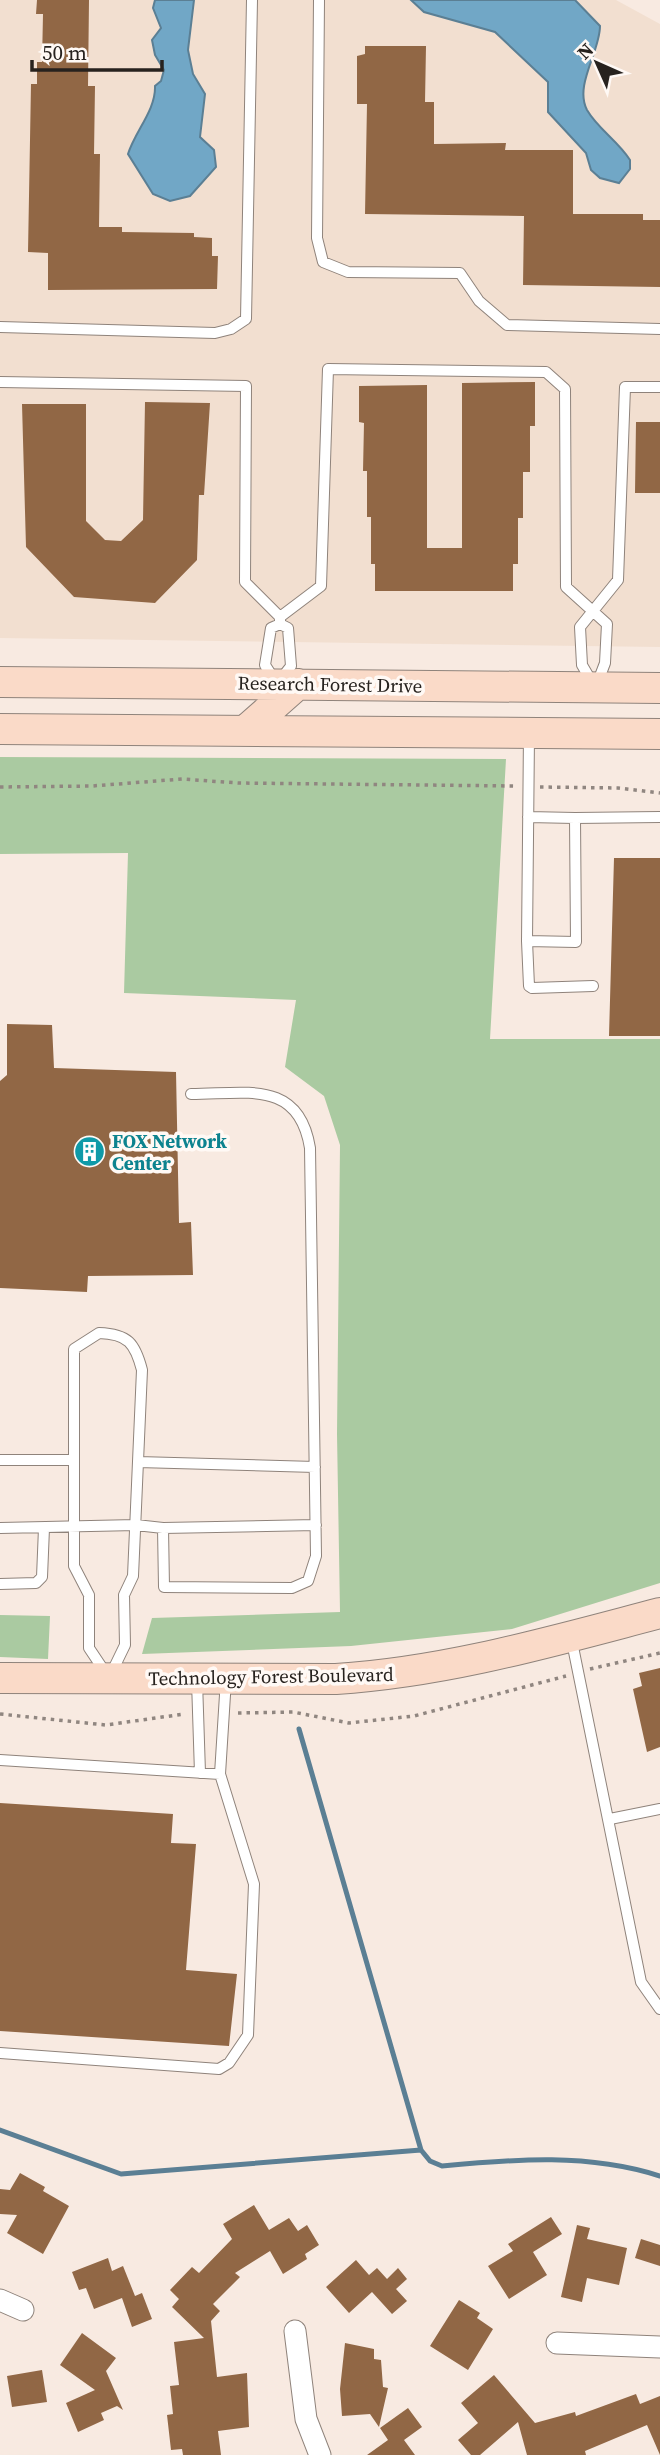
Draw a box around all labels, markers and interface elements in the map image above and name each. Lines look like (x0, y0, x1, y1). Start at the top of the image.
scale bar (32, 28, 161, 72)
north arrow (562, 28, 632, 98)
text: N (571, 37, 599, 65)
text: 50 m (42, 38, 87, 67)
street label: Research Forest Drive (237, 669, 423, 699)
place label: FOX Network Center (112, 1128, 228, 1176)
building icon: FOX Network Center (72, 1135, 106, 1169)
street label: Technology Forest Boulevard (148, 1661, 394, 1691)

